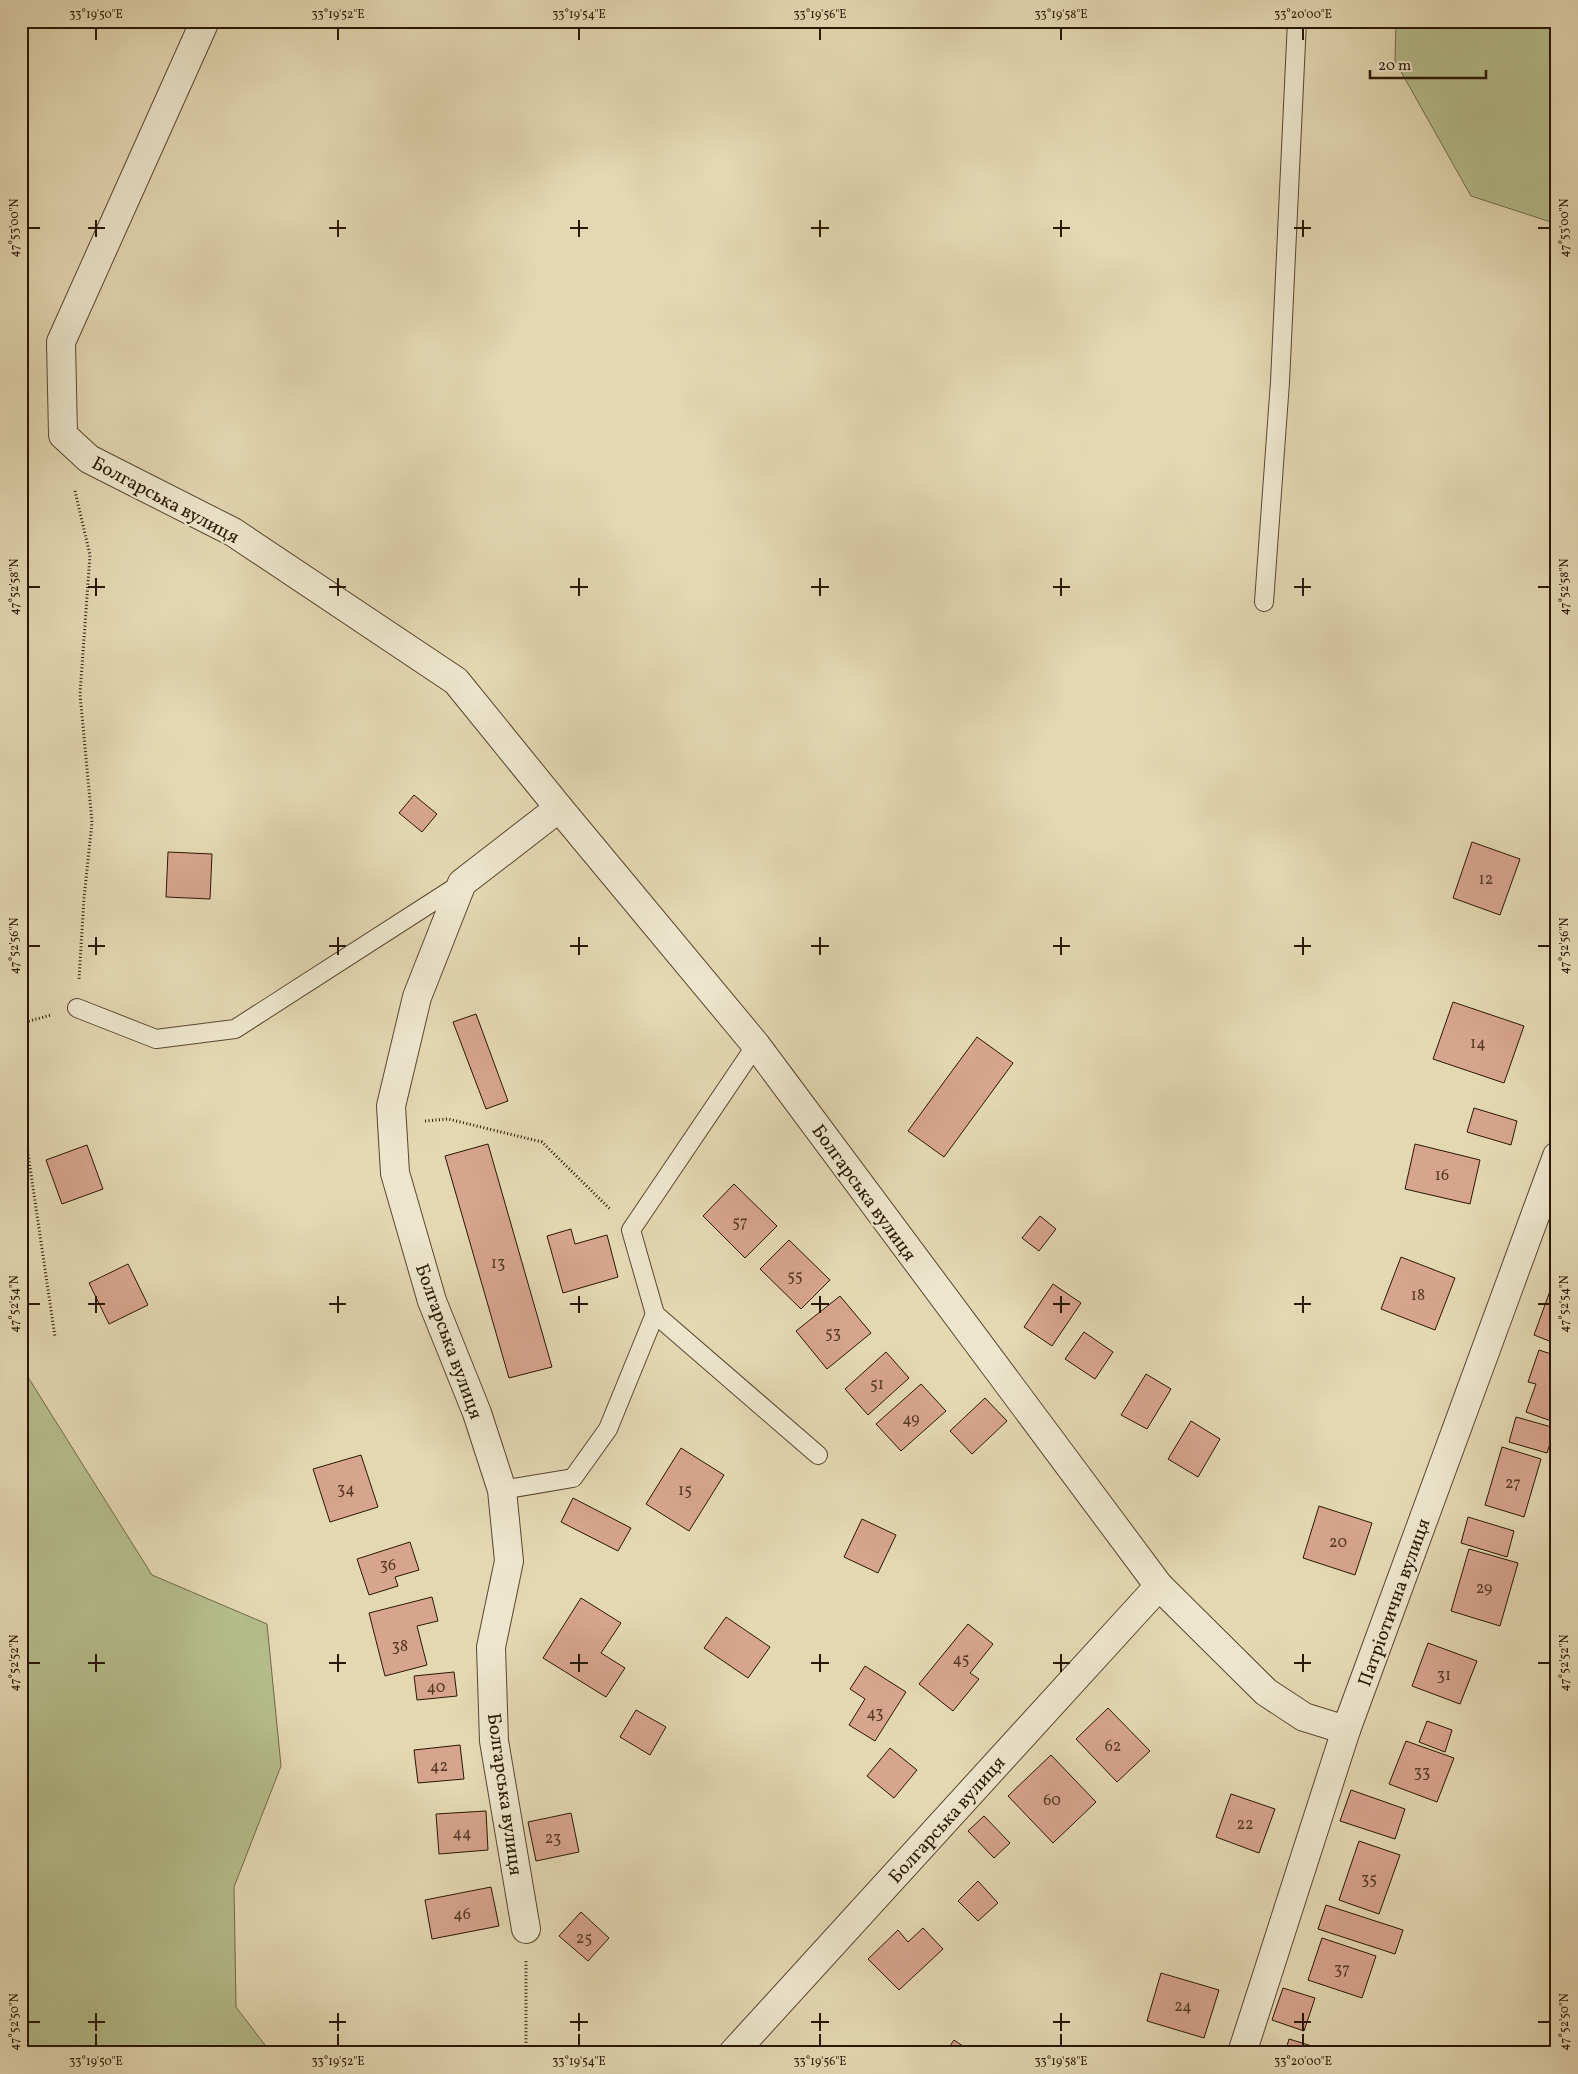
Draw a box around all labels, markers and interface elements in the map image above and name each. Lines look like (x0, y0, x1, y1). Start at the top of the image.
text: 33°19'50"E (69, 7, 123, 23)
text: 33°19'52"E (311, 7, 365, 23)
text: 33°19'54"E (552, 7, 606, 23)
text: 33°19'56"E (794, 7, 846, 23)
text: 33°19'58"E (1035, 7, 1087, 23)
text: 33°20'00"E (1274, 7, 1332, 23)
scale bar (1370, 48, 1487, 80)
text: 20 m (1378, 56, 1411, 77)
text: 47°53'00"N (7, 198, 23, 257)
text: 47°53'00"N (1557, 198, 1573, 257)
street label: Болгарська вулиця (87, 451, 243, 551)
text: 47°52'58"N (7, 559, 23, 615)
text: 47°52'58"N (1557, 559, 1573, 615)
house number: 12 (1479, 869, 1493, 891)
text: 47°52'56"N (7, 918, 23, 974)
text: 47°52'56"N (1557, 918, 1573, 974)
house number: 14 (1470, 1033, 1486, 1055)
street label: Болгарська вулиця (805, 1119, 922, 1267)
house number: 16 (1435, 1165, 1449, 1187)
house number: 57 (732, 1212, 748, 1234)
house number: 13 (491, 1253, 505, 1275)
street label: Болгарська вулиця (408, 1260, 488, 1423)
house number: 55 (787, 1266, 803, 1288)
text: 47°52'54"N (7, 1275, 23, 1333)
text: 47°52'54"N (1557, 1275, 1573, 1333)
house number: 18 (1411, 1285, 1425, 1307)
house number: 53 (825, 1323, 841, 1345)
house number: 51 (870, 1374, 884, 1396)
house number: 49 (902, 1409, 920, 1431)
house number: 27 (1505, 1473, 1521, 1495)
house number: 34 (337, 1479, 355, 1501)
house number: 15 (678, 1480, 692, 1502)
street label: Патріотична вулиця (1352, 1515, 1437, 1690)
house number: 20 (1329, 1532, 1347, 1554)
house number: 36 (380, 1555, 396, 1577)
house number: 29 (1476, 1578, 1492, 1600)
text: 47°52'52"N (7, 1634, 23, 1691)
text: 47°52'52"N (1557, 1634, 1573, 1691)
house number: 38 (392, 1636, 408, 1658)
house number: 45 (953, 1649, 969, 1671)
house number: 31 (1437, 1665, 1451, 1687)
house number: 40 (427, 1677, 445, 1699)
house number: 43 (866, 1703, 884, 1725)
street label: Болгарська вулиця (480, 1711, 528, 1877)
house number: 62 (1105, 1736, 1121, 1758)
street label: Болгарська вулиця (883, 1751, 1012, 1890)
house number: 42 (430, 1756, 448, 1778)
house number: 33 (1414, 1762, 1430, 1784)
house number: 60 (1043, 1790, 1061, 1812)
house number: 22 (1236, 1814, 1254, 1836)
house number: 44 (452, 1823, 472, 1845)
house number: 23 (545, 1828, 561, 1850)
house number: 35 (1361, 1869, 1377, 1891)
house number: 46 (453, 1904, 471, 1926)
house number: 25 (576, 1928, 592, 1950)
house number: 37 (1334, 1959, 1350, 1981)
text: 47°52'50"N (7, 1993, 23, 2051)
text: 47°52'50"N (1557, 1993, 1573, 2051)
house number: 24 (1174, 1996, 1192, 2018)
text: 33°19'50"E (69, 2054, 123, 2070)
text: 33°19'52"E (311, 2054, 365, 2070)
text: 33°19'54"E (552, 2054, 606, 2070)
text: 33°19'56"E (794, 2054, 846, 2070)
text: 33°19'58"E (1035, 2054, 1087, 2070)
text: 33°20'00"E (1274, 2054, 1332, 2070)

